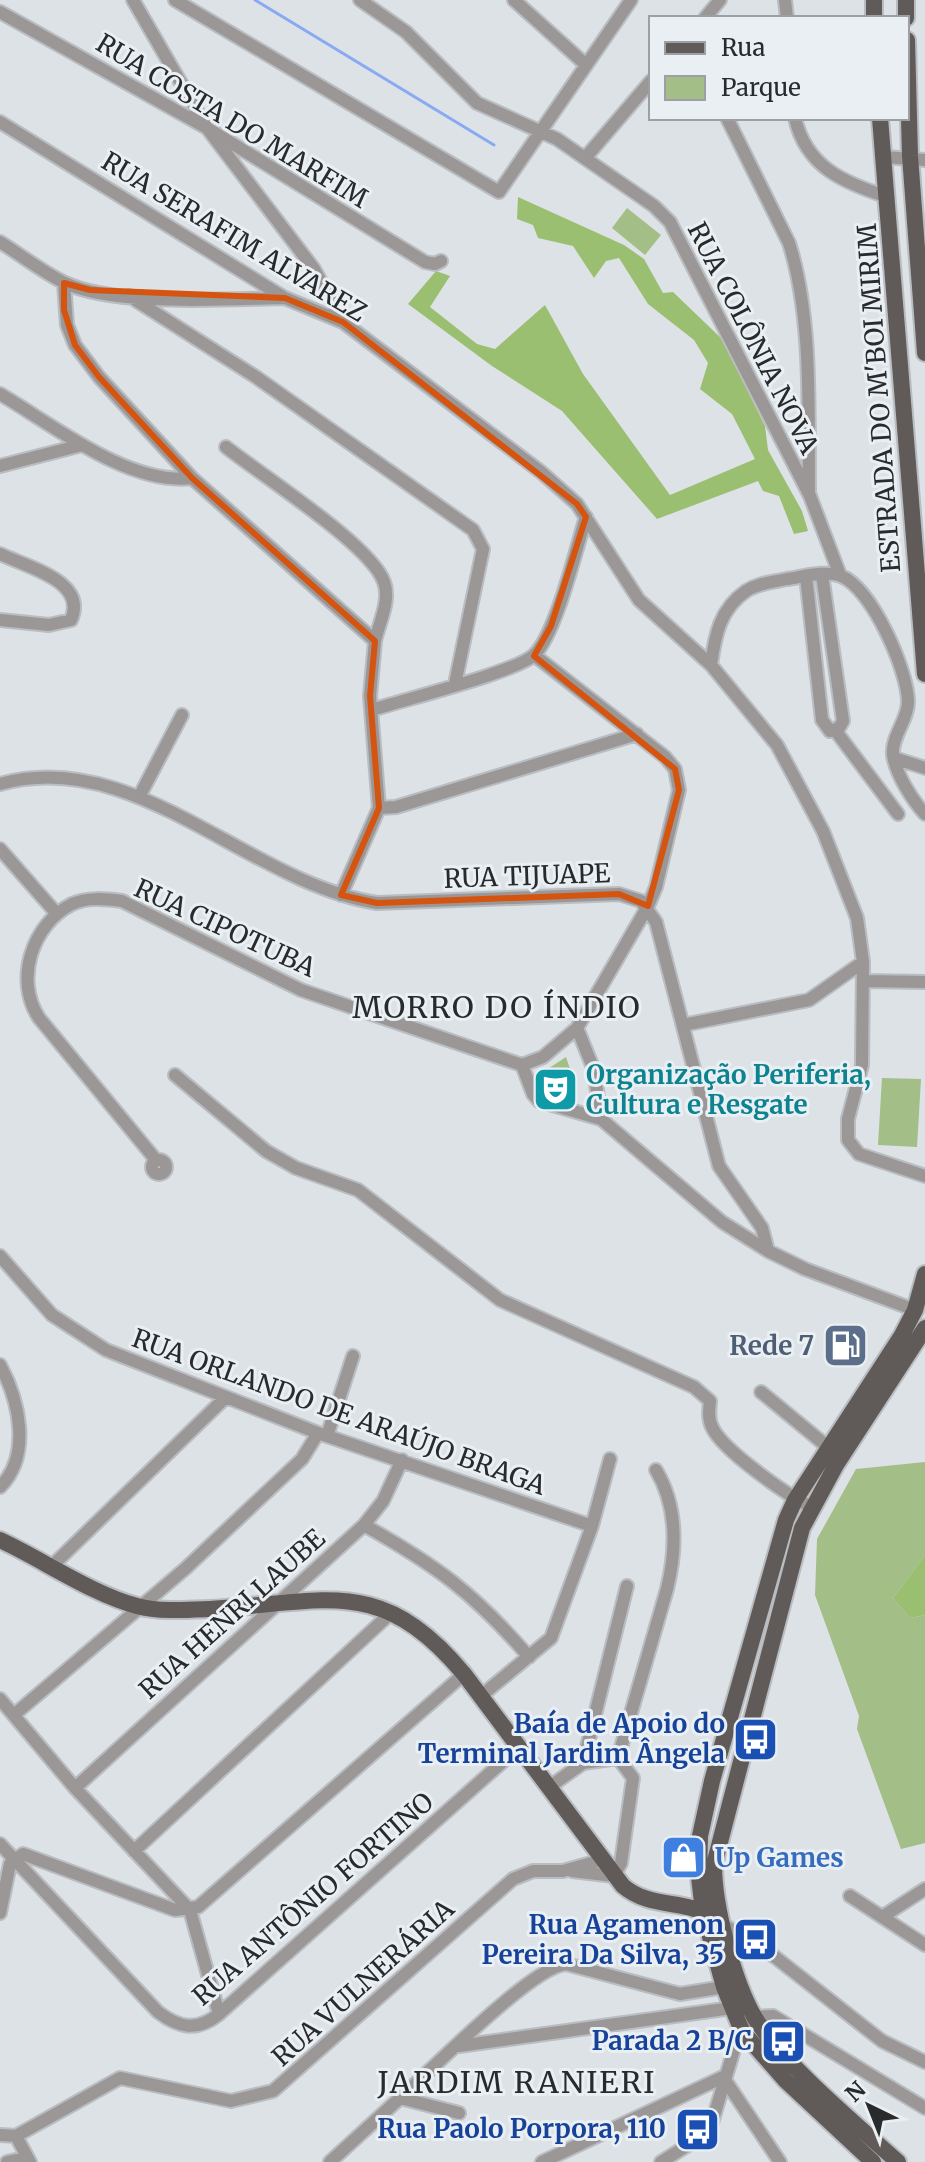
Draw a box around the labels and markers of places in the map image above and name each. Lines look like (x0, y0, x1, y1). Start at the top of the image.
place label: Organização Periferia, Cultura e Resgate (586, 1058, 871, 1121)
theatre icon: Organização Periferia, Cultura e Resgate (531, 1066, 579, 1114)
fuel station icon: Rede 7 (821, 1322, 869, 1370)
place label: Rede 7 (729, 1329, 814, 1362)
place label: Baía de Apoio do Terminal Jardim Ângela (418, 1707, 725, 1770)
bus stop icon: Baía de Apoio do Terminal Jardim Ângela (732, 1715, 780, 1763)
shop icon: Up Games (660, 1834, 708, 1882)
place label: Up Games (715, 1841, 844, 1874)
place label: Rua Agamenon Pereira Da Silva, 35 (482, 1908, 724, 1971)
bus stop icon: Rua Agamenon Pereira Da Silva, 35 (731, 1916, 779, 1964)
bus stop icon: Parada 2 B/C (759, 2017, 807, 2065)
place label: Parada 2 B/C (592, 2024, 752, 2057)
bus stop icon: Rua Paolo Porpora, 110 (673, 2105, 721, 2153)
place label: Rua Paolo Porpora, 110 (377, 2112, 666, 2145)

